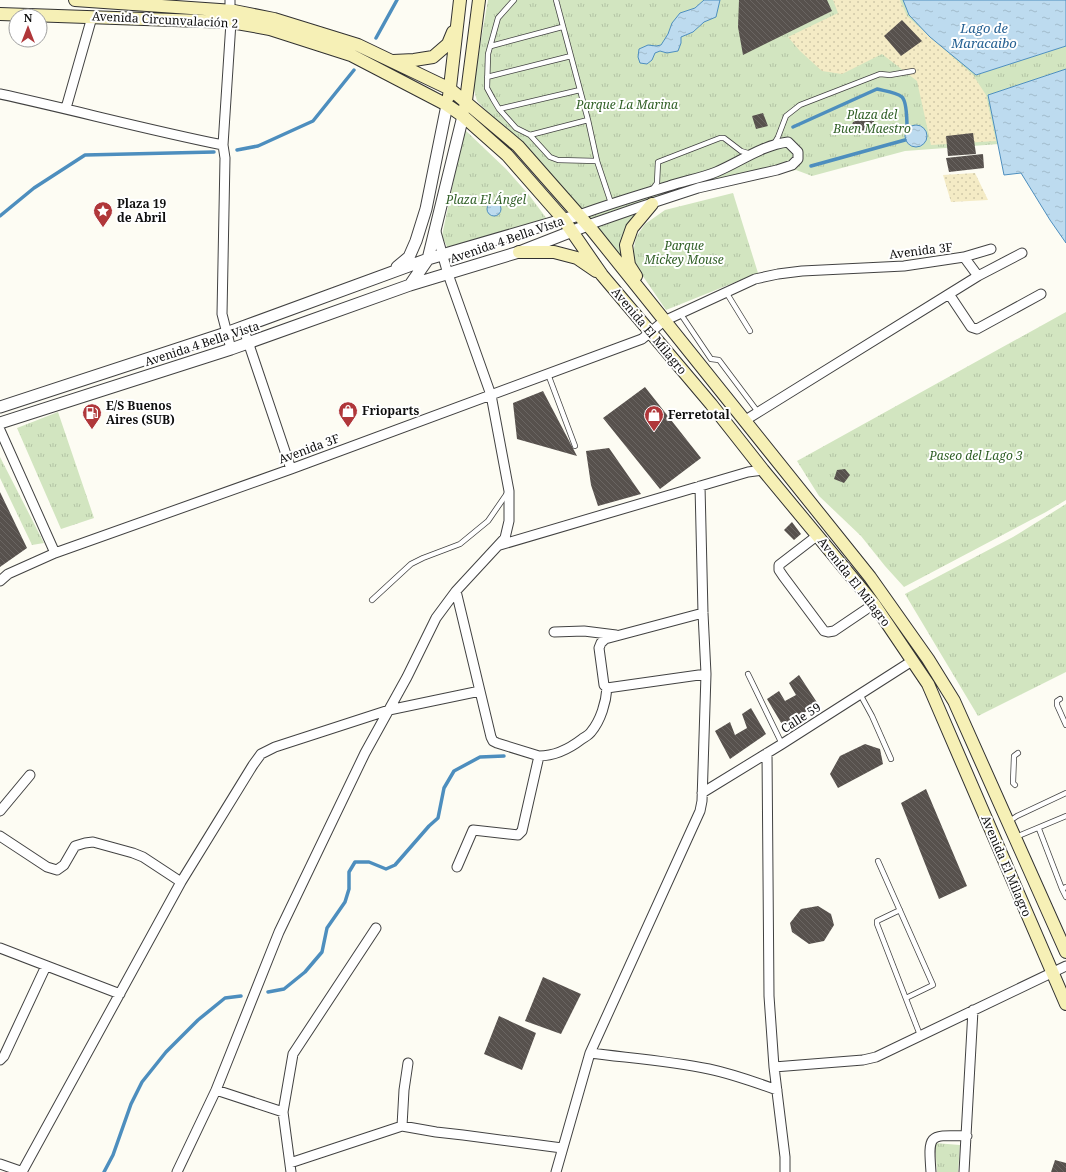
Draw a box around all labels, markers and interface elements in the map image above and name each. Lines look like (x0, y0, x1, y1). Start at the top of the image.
street label: Avenida Circunvalación 2 (91, 7, 239, 32)
north arrow (8, 8, 48, 48)
text: N (24, 10, 33, 25)
water label: Lago de Maracaibo (950, 19, 1017, 52)
park label: Parque La Marina (575, 96, 678, 113)
park label: Plaza del Buen Maestro (832, 106, 911, 137)
park label: Plaza El Ángel (445, 191, 527, 208)
place label: Plaza 19 de Abril (117, 195, 167, 226)
place icon: Plaza 19 de Abril (92, 200, 114, 228)
street label: Avenida 4 Bella Vista (447, 212, 566, 267)
park label: Parque Mickey Mouse (643, 237, 724, 268)
street label: Avenida 3F (888, 238, 954, 263)
street label: Avenida El Milagro (608, 284, 691, 378)
street label: Avenida 4 Bella Vista (142, 317, 262, 370)
place label: E/S Buenos Aires (SUB) (106, 397, 175, 428)
shop icon: Frioparts (337, 400, 359, 428)
fuel station icon: E/S Buenos Aires (SUB) (81, 402, 103, 430)
place label: Frioparts (362, 402, 419, 419)
shop icon: Ferretotal (643, 404, 665, 432)
place label: Ferretotal (668, 406, 731, 423)
street label: Avenida 3F (276, 430, 342, 467)
park label: Paseo del Lago 3 (928, 447, 1023, 464)
street label: Avenida El Milagro (814, 534, 895, 630)
street label: Calle 59 (777, 698, 824, 737)
street label: Avenida El Milagro (977, 812, 1036, 919)

